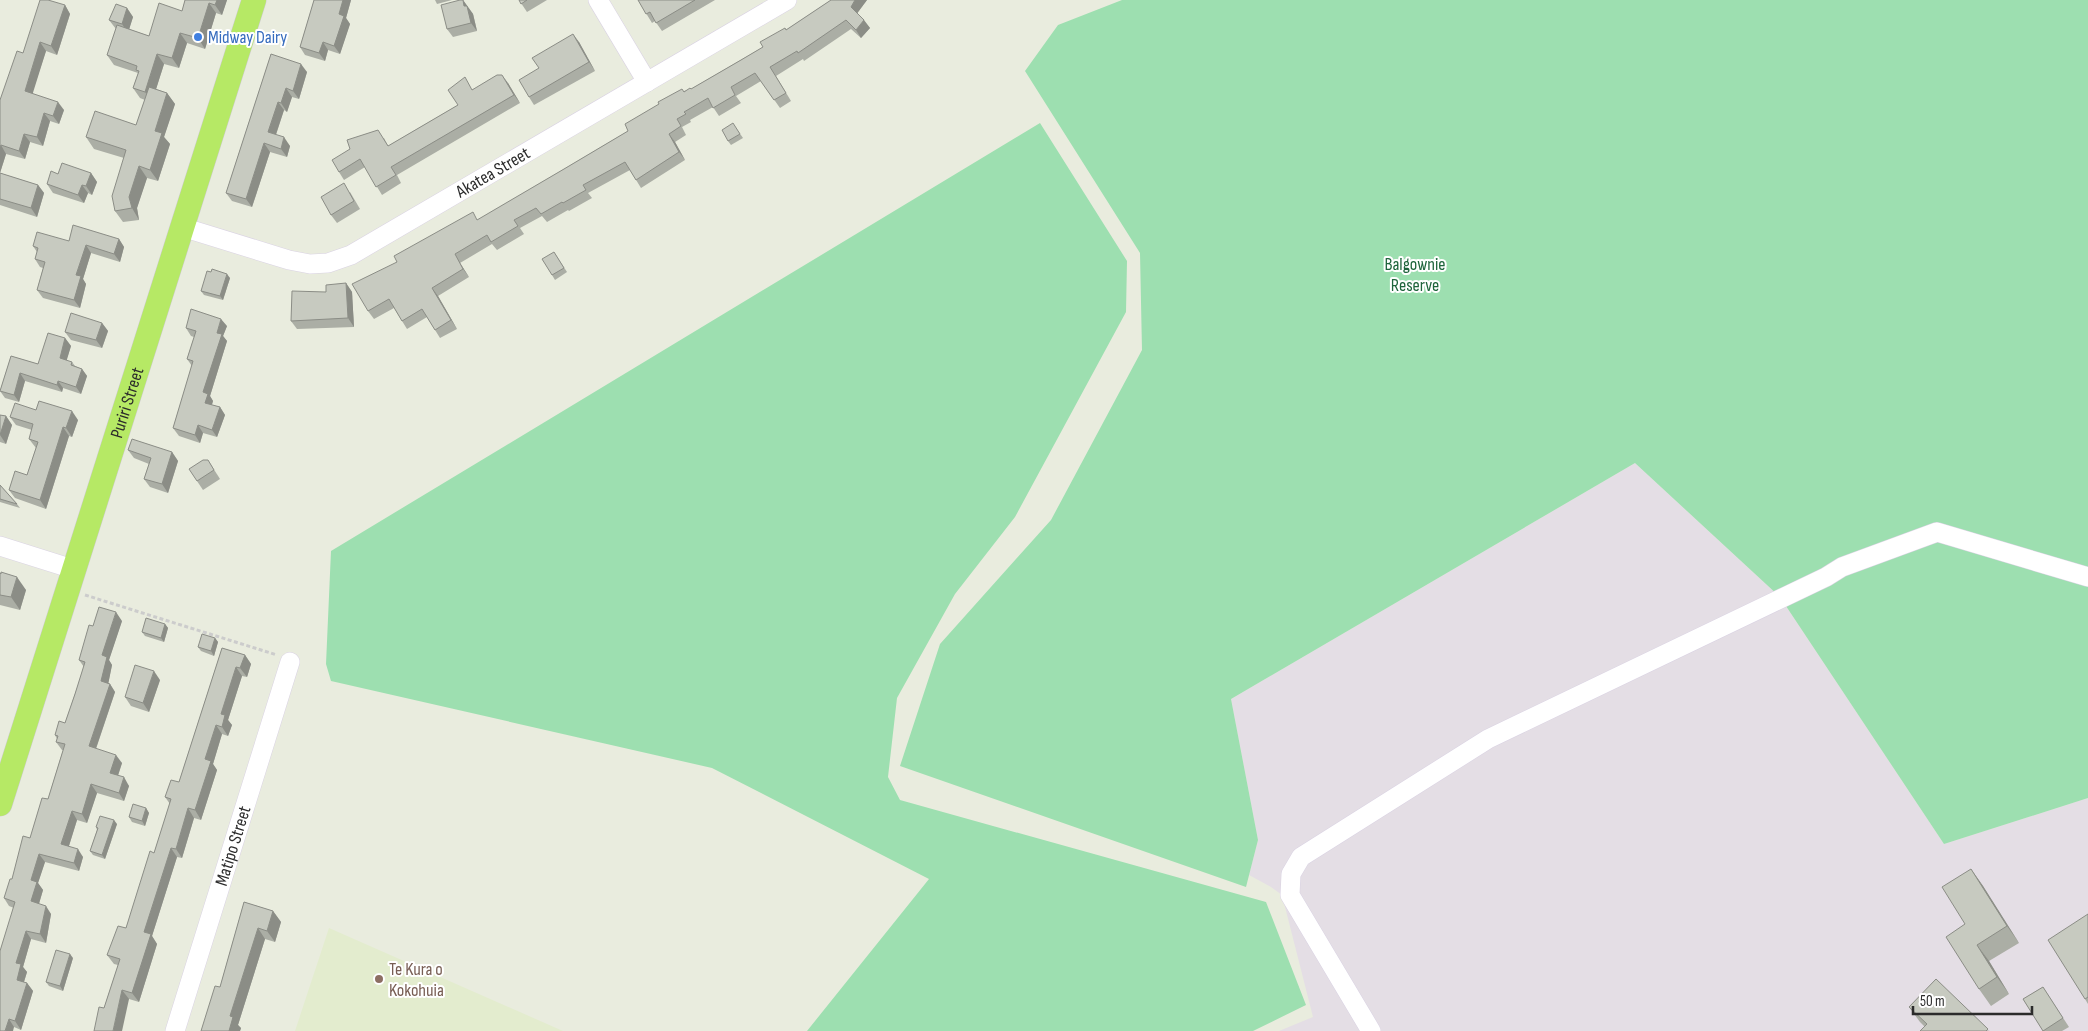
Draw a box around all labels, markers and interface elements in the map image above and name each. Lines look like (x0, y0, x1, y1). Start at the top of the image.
place label: Midway Dairy (208, 27, 287, 48)
marker: Midway Dairy (192, 31, 204, 43)
street label: Akatea Street (451, 142, 534, 202)
park label: Balgownie Reserve (1384, 254, 1446, 296)
street label: Puriri Street (106, 364, 148, 441)
street label: Matipo Street (210, 803, 255, 888)
place label: Te Kura o Kokohuia (389, 959, 444, 1001)
marker: Te Kura o Kokohuia (373, 973, 385, 985)
scale bar (1913, 984, 2032, 1016)
text: 50 m (1920, 992, 1945, 1011)

